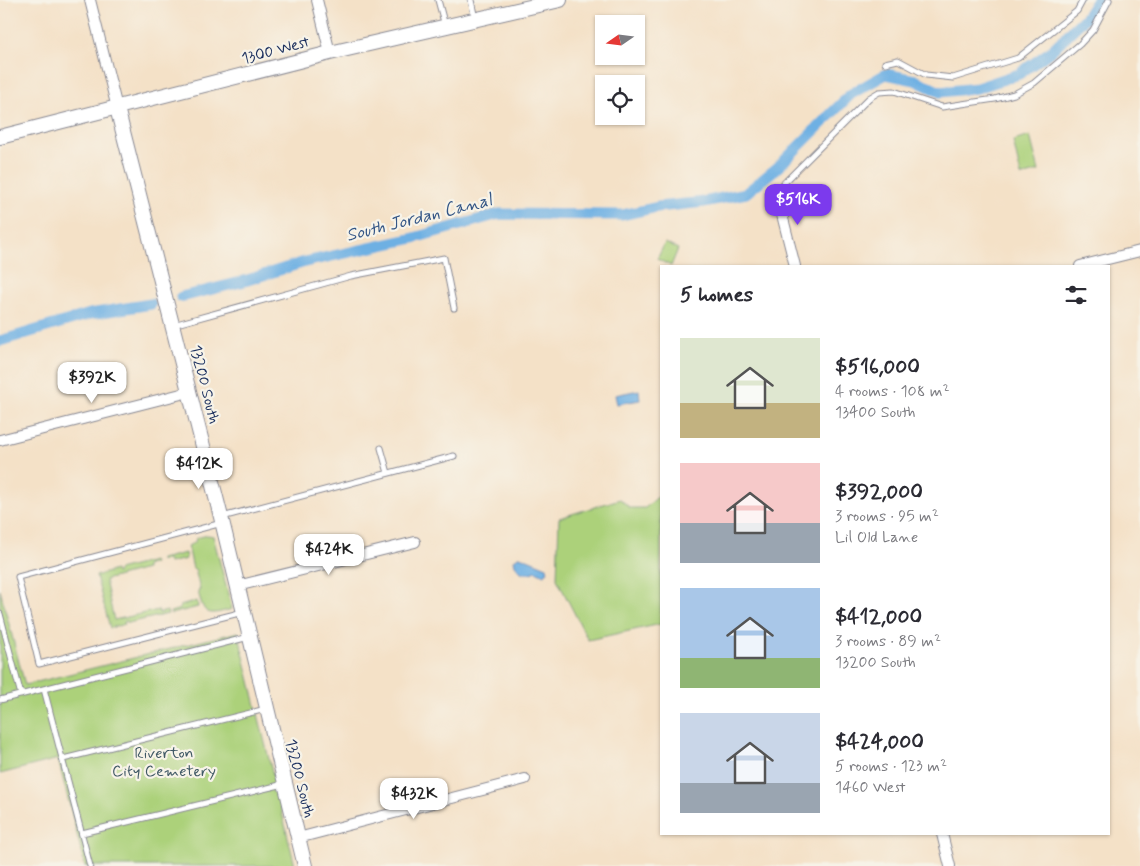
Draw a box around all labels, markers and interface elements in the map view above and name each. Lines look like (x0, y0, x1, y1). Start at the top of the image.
north arrow (595, 15, 645, 65)
map controls (595, 15, 645, 125)
street label: 1300 West (239, 31, 312, 70)
button: locate (595, 75, 645, 125)
pin: $516K (763, 184, 833, 226)
water label: South Jordan Canal (344, 188, 496, 248)
text: $516K (776, 189, 820, 210)
text: 5 homes (680, 281, 753, 309)
icon: filters (1062, 281, 1090, 309)
street label: 13200 South (185, 343, 224, 426)
text: $516,000 (835, 353, 920, 381)
icon: home (720, 358, 780, 418)
pin: $392K (57, 362, 127, 404)
text: $392K (68, 367, 116, 388)
text: 4 rooms · 108 m² (835, 381, 950, 402)
text: 13400 South (835, 402, 916, 423)
pin: $412K (164, 448, 234, 490)
text: $412K (176, 453, 222, 474)
text: $392,000 (835, 478, 923, 506)
icon: home (720, 483, 780, 543)
text: 3 rooms · 95 m² (835, 506, 939, 527)
text: Lil Old Lane (835, 527, 918, 548)
pin: $424K (294, 534, 364, 576)
text: $424K (305, 539, 353, 560)
text: $412,000 (835, 603, 922, 631)
icon: home (720, 608, 780, 668)
text: 3 rooms · 89 m² (835, 631, 941, 652)
text: 13200 South (835, 652, 916, 673)
text: $424,000 (835, 728, 924, 756)
icon: home (720, 733, 780, 793)
street label: 13200 South (280, 737, 319, 820)
park label: Riverton City Cemetery (112, 743, 216, 782)
text: 5 rooms · 123 m² (835, 756, 947, 777)
text: 1460 West (835, 777, 905, 798)
pin: $432K (379, 778, 449, 820)
text: $432K (391, 783, 437, 804)

